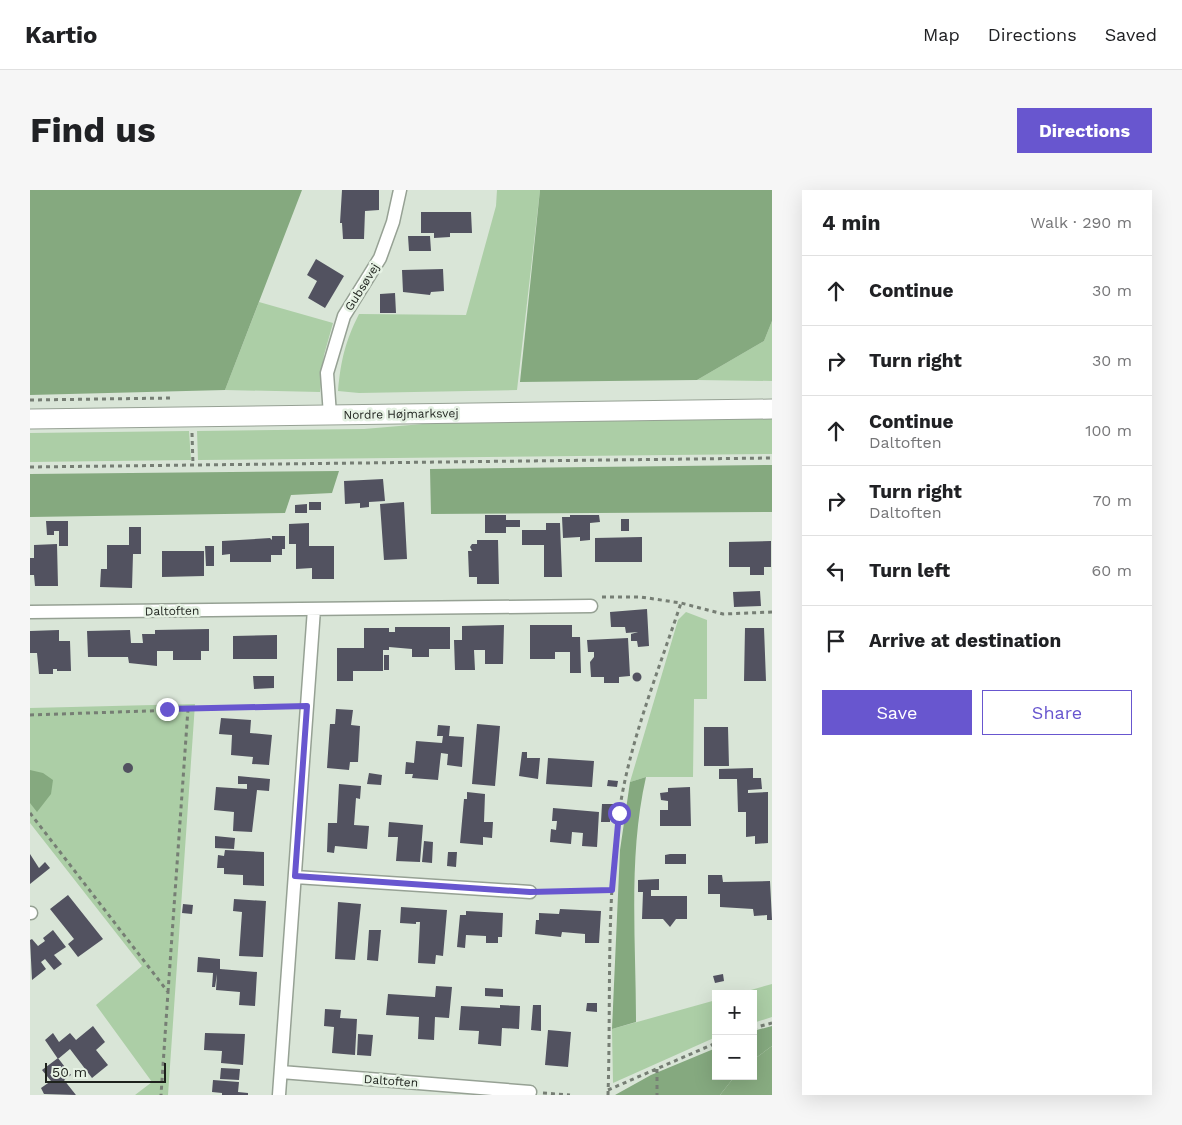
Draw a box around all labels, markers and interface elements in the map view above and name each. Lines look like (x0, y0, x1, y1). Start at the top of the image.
text: Kartio (25, 21, 97, 49)
text: Map (923, 24, 960, 45)
text: Directions (988, 24, 1077, 45)
text: Saved (1105, 24, 1157, 45)
button: Directions (1017, 108, 1152, 153)
text: Find us (30, 109, 156, 151)
text: 4 min (822, 210, 880, 235)
text: Walk · 290 m (1030, 213, 1132, 232)
street label: Gubsøvej (342, 261, 382, 313)
icon: ahead (822, 277, 850, 305)
text: Continue (869, 279, 953, 302)
text: 30 m (1092, 281, 1132, 300)
icon: right (822, 347, 850, 375)
text: Turn right (869, 349, 962, 372)
text: 30 m (1092, 351, 1132, 370)
street label: Nordre Højmarksvej (343, 406, 459, 422)
text: Continue (869, 410, 953, 433)
icon: ahead (822, 417, 850, 445)
text: 100 m (1085, 421, 1132, 440)
text: Daltoften (869, 433, 942, 452)
text: Turn right (869, 480, 962, 503)
icon: right (822, 487, 850, 515)
text: 70 m (1093, 491, 1132, 510)
text: Daltoften (869, 503, 942, 522)
icon: left (822, 557, 850, 585)
text: Turn left (869, 559, 950, 582)
text: 60 m (1092, 561, 1132, 580)
street label: Daltoften (145, 604, 199, 618)
icon: arrive (822, 627, 850, 655)
text: Arrive at destination (869, 629, 1061, 652)
button: Save (822, 690, 972, 735)
button: Share (982, 690, 1132, 735)
route end (156, 698, 179, 721)
route start (608, 802, 631, 825)
map controls (712, 990, 757, 1080)
button: + (712, 990, 757, 1035)
button: − (712, 1035, 757, 1080)
scale bar (45, 1060, 166, 1083)
text: 50 m (52, 1064, 87, 1080)
street label: Daltoften (363, 1072, 419, 1090)

